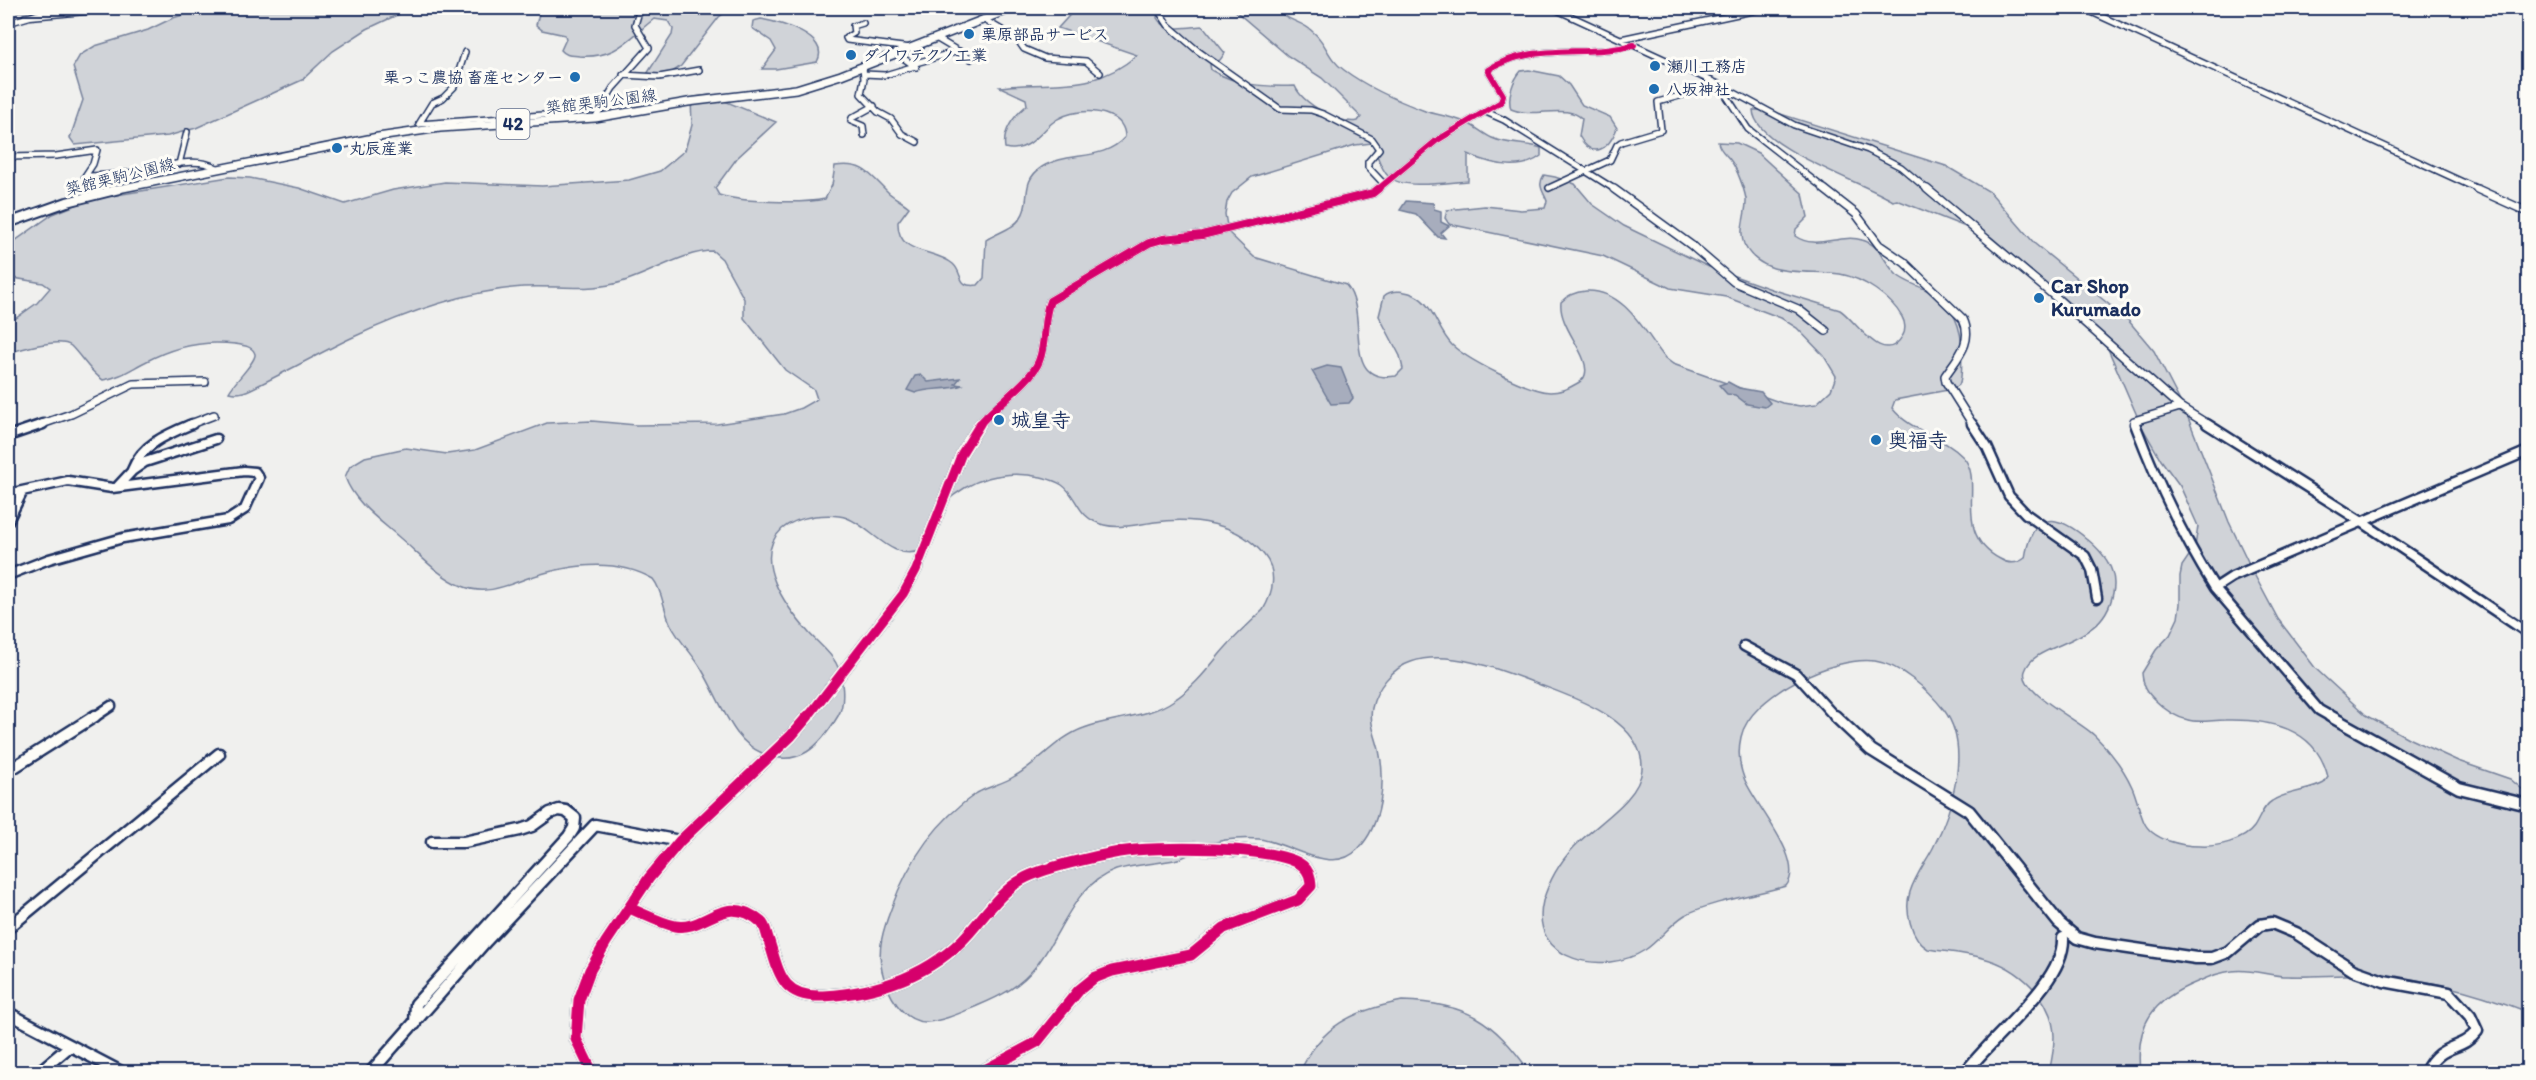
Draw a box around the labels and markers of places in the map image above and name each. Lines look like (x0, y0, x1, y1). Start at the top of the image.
place label: 栗原部品サービス (981, 25, 1109, 44)
marker: 栗原部品サービス (962, 27, 976, 41)
place label: ダイワテクノ工業 (863, 46, 987, 65)
marker: ダイワテクノ工業 (844, 48, 858, 62)
place label: 瀬川工務店 (1667, 57, 1747, 76)
marker: 瀬川工務店 (1648, 59, 1662, 73)
place label: 栗っこ農協 畜産センター (383, 68, 563, 87)
marker: 栗っこ農協 畜産センター (568, 70, 582, 84)
place label: 八坂神社 (1666, 80, 1730, 99)
marker: 八坂神社 (1647, 82, 1661, 96)
place label: 丸辰産業 (349, 139, 413, 158)
marker: 丸辰産業 (330, 141, 344, 155)
place label: Car Shop Kurumado (2051, 274, 2141, 321)
marker: Car Shop Kurumado (2032, 291, 2046, 305)
place label: 城皇寺 (1011, 408, 1071, 432)
marker: 城皇寺 (992, 413, 1006, 427)
place label: 奥福寺 (1888, 428, 1948, 452)
marker: 奥福寺 (1869, 433, 1883, 447)

